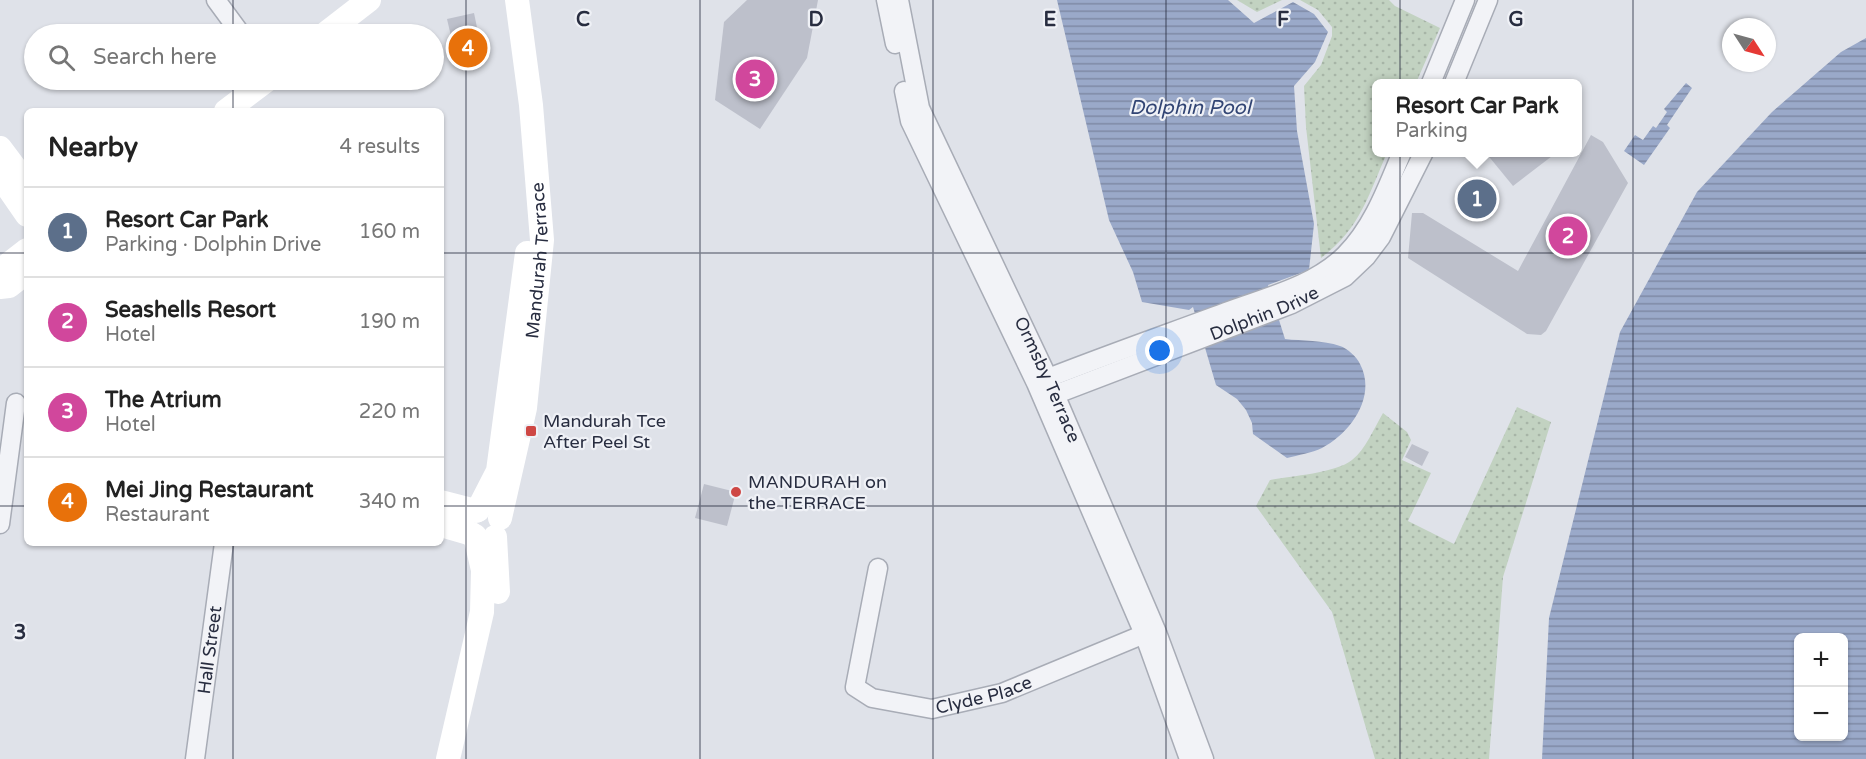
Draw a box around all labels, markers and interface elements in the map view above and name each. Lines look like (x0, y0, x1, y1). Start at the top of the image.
text: C (576, 8, 590, 32)
text: D (808, 8, 824, 32)
text: E (1044, 8, 1057, 32)
text: F (1277, 8, 1289, 32)
text: G (1508, 8, 1524, 32)
north arrow (1722, 18, 1776, 72)
search box (24, 24, 444, 90)
pin: 4 (448, 26, 488, 70)
icon: search (45, 41, 78, 74)
text: Search here (93, 44, 217, 70)
pin: 3 (736, 56, 774, 101)
popup (1372, 79, 1582, 157)
text: Resort Car Park (1395, 93, 1559, 119)
water label: Dolphin Pool (1129, 96, 1253, 120)
text: Parking (1395, 119, 1468, 143)
text: Nearby (48, 132, 138, 163)
text: 4 results (340, 135, 420, 159)
pin: 1 (1458, 176, 1496, 222)
street label: Mandurah Terrace (521, 181, 553, 340)
text: Resort Car Park (105, 207, 268, 233)
pin: 2 (1548, 214, 1588, 258)
text: 1 (61, 220, 74, 244)
text: 160 m (359, 220, 420, 244)
text: Parking · Dolphin Drive (105, 233, 321, 257)
street label: Dolphin Drive (1207, 281, 1322, 345)
text: Seashells Resort (105, 297, 276, 323)
text: 2 (61, 310, 74, 334)
text: 190 m (359, 310, 420, 334)
street label: Ormsby Terrace (1009, 313, 1085, 446)
text: Hotel (105, 323, 156, 347)
your location (1145, 336, 1174, 365)
text: The Atrium (105, 387, 222, 413)
text: 3 (61, 400, 74, 424)
text: 220 m (359, 400, 420, 424)
place label: Mandurah Tce After Peel St (543, 410, 666, 453)
text: Hotel (105, 413, 156, 437)
marker: Mandurah Tce After Peel St (524, 424, 538, 438)
place label: MANDURAH on the TERRACE (748, 471, 887, 514)
text: Mei Jing Restaurant (105, 477, 313, 503)
marker: MANDURAH on the TERRACE (729, 485, 743, 499)
text: 4 (61, 490, 74, 514)
text: 340 m (359, 490, 420, 514)
text: Restaurant (105, 503, 210, 527)
street label: Hall Street (193, 604, 226, 695)
text: 3 (14, 621, 26, 645)
map controls (1794, 633, 1848, 741)
button: + (1794, 633, 1848, 687)
street label: Clyde Place (933, 671, 1035, 719)
button: − (1794, 687, 1848, 741)

